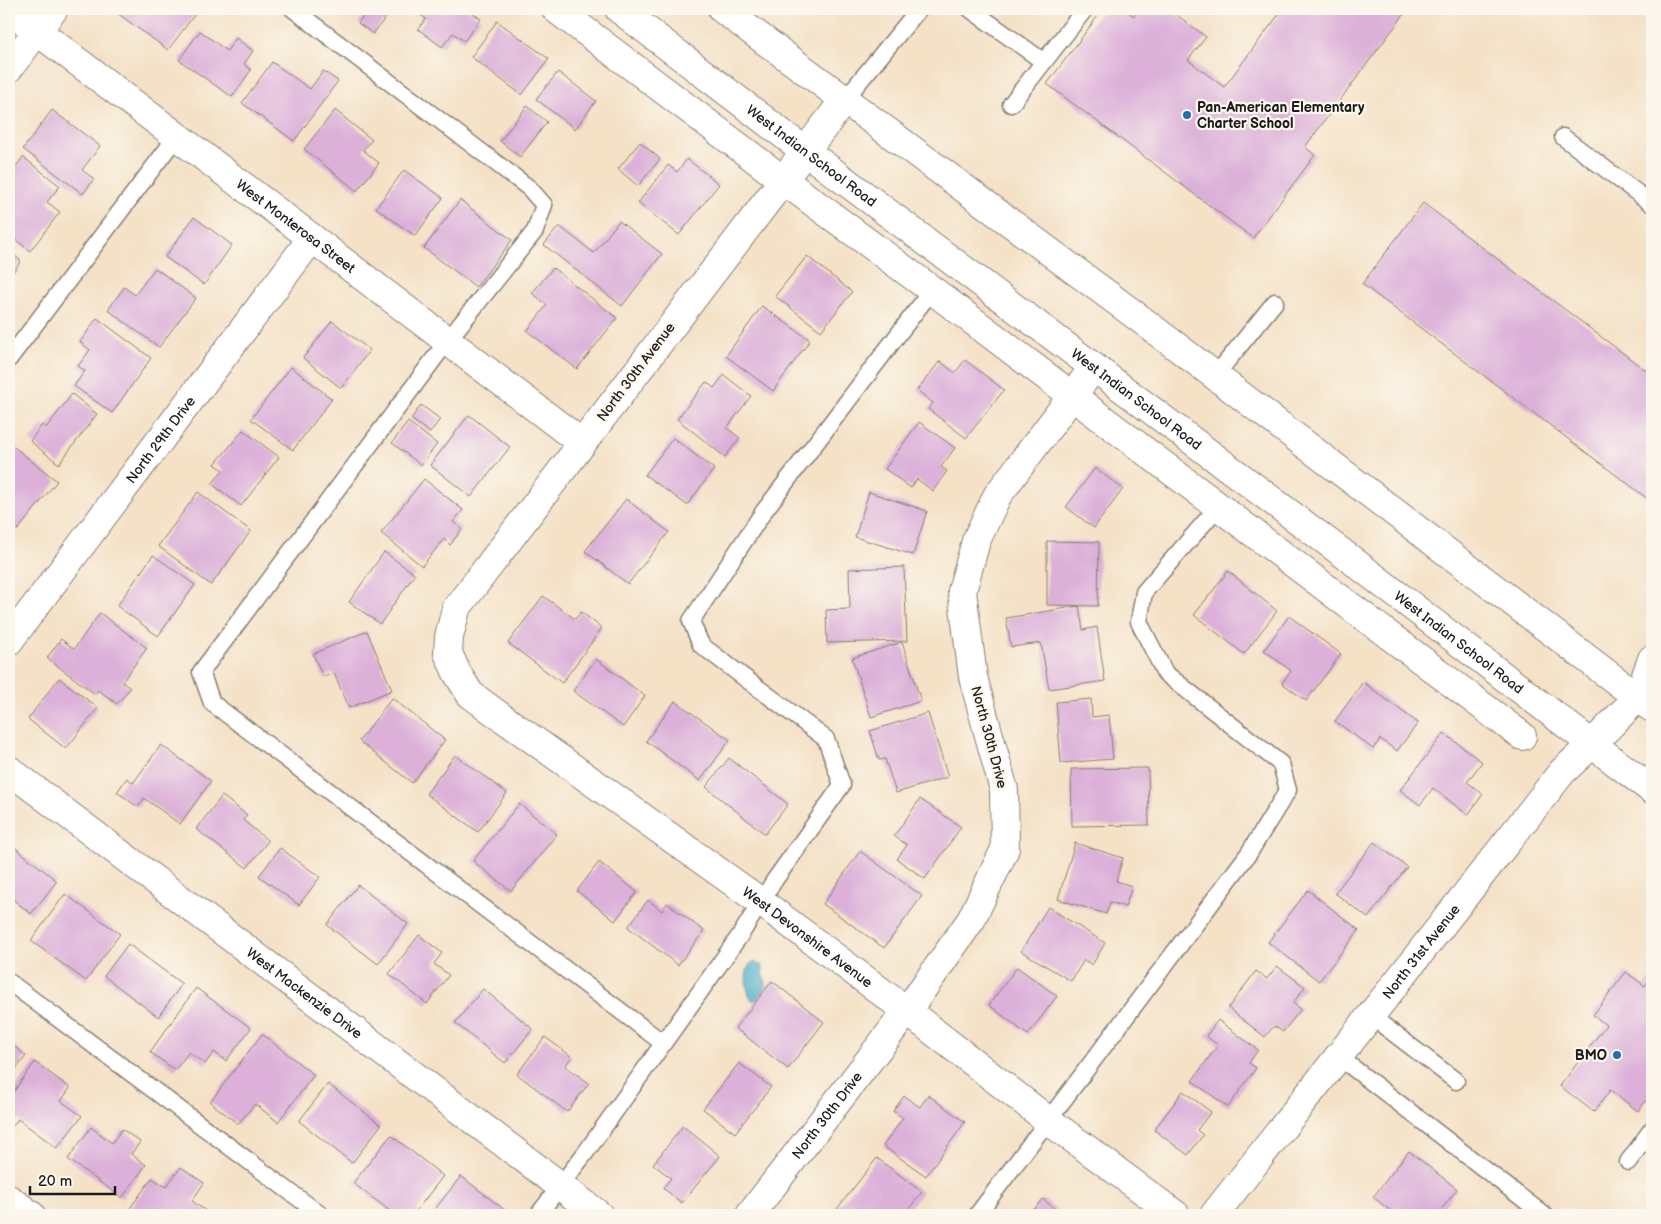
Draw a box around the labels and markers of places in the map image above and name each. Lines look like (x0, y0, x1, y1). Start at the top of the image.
place label: Pan-American Elementary Charter School (1197, 99, 1365, 132)
marker: Pan-American Elementary Charter School (1181, 109, 1193, 121)
place label: BMO (1575, 1047, 1607, 1064)
marker: BMO (1611, 1049, 1623, 1061)

